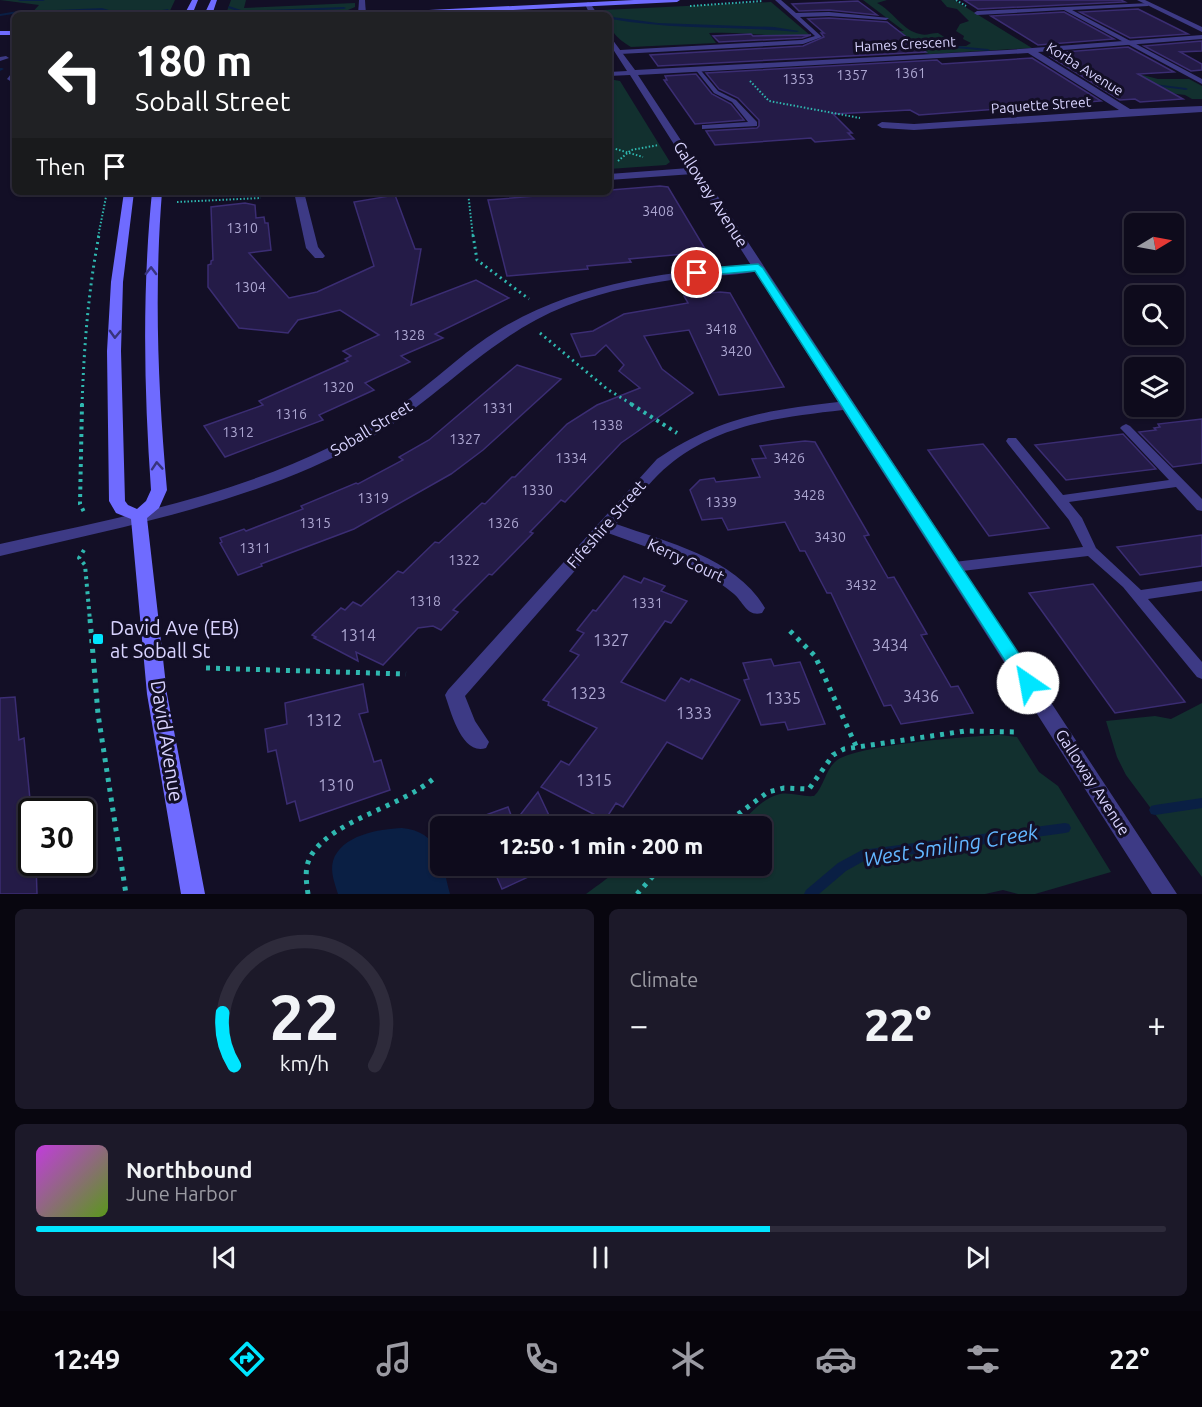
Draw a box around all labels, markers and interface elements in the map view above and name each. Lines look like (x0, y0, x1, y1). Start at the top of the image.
street label: Hames Crescent (854, 33, 957, 55)
icon: left (36, 36, 114, 114)
text: 180 m (135, 37, 252, 84)
street label: Korba Avenue (1044, 39, 1126, 99)
house number: 1361 (894, 65, 926, 81)
house number: 1357 (836, 67, 868, 83)
house number: 1353 (782, 71, 814, 87)
text: Soball Street (135, 86, 290, 116)
street label: Paquette Street (990, 93, 1092, 116)
street label: Galloway Avenue (670, 138, 752, 250)
icon: arrive (98, 150, 131, 183)
text: Then (36, 154, 86, 179)
house number: 3408 (642, 203, 674, 219)
north arrow (1124, 213, 1184, 273)
map controls (1124, 213, 1184, 417)
house number: 1310 (226, 220, 258, 236)
pin (671, 247, 722, 298)
icon: arrive (680, 256, 713, 289)
one-way arrow (145, 267, 157, 276)
house number: 1304 (234, 279, 266, 295)
button: search (1124, 285, 1184, 345)
house number: 3418 (705, 321, 737, 337)
house number: 1328 (393, 327, 425, 343)
one-way arrow (108, 329, 121, 338)
house number: 3420 (720, 343, 752, 359)
button: layers (1124, 357, 1184, 417)
house number: 1320 (322, 379, 354, 395)
street label: Soball Street (327, 396, 416, 459)
house number: 1331 (482, 400, 514, 416)
house number: 1316 (275, 406, 307, 422)
house number: 1338 (591, 417, 623, 433)
house number: 1312 (222, 424, 254, 440)
house number: 1327 (449, 431, 481, 447)
house number: 1334 (555, 450, 587, 466)
house number: 3426 (773, 450, 805, 466)
one-way arrow (151, 461, 164, 470)
street label: Fifeshire Street (563, 476, 649, 572)
house number: 1330 (521, 482, 553, 498)
house number: 3428 (793, 487, 825, 503)
house number: 1319 (357, 490, 389, 506)
house number: 1339 (705, 494, 737, 510)
house number: 1315 (299, 515, 331, 531)
house number: 1326 (487, 515, 519, 531)
house number: 3430 (814, 529, 846, 545)
street label: Kerry Court (645, 534, 728, 586)
house number: 1311 (239, 540, 271, 556)
house number: 1322 (448, 552, 480, 568)
house number: 3432 (845, 577, 877, 593)
house number: 1318 (409, 593, 441, 609)
house number: 1331 (631, 595, 663, 611)
place label: David Ave (EB) at Soball St (110, 616, 240, 662)
house number: 1314 (340, 626, 376, 644)
house number: 1327 (593, 631, 629, 649)
marker: David Ave (EB) at Soball St (91, 632, 105, 646)
house number: 3434 (872, 636, 908, 654)
position arrow (996, 651, 1060, 715)
street label: David Avenue (147, 679, 188, 803)
house number: 1323 (570, 684, 606, 702)
house number: 3436 (903, 687, 939, 705)
house number: 1335 (765, 689, 801, 707)
house number: 1333 (676, 704, 712, 722)
house number: 1312 (306, 711, 342, 729)
street label: Galloway Avenue (1052, 726, 1134, 838)
house number: 1315 (576, 771, 612, 789)
house number: 1310 (318, 776, 354, 794)
speed limit sign: 30 (18, 798, 96, 876)
water label: West Smiling Creek (862, 819, 1040, 871)
text: 12:50 · 1 min · 200 m (499, 833, 703, 858)
text: Climate (630, 968, 698, 991)
text: 22 (269, 982, 339, 1052)
text: 22° (864, 999, 931, 1050)
text: − (630, 1006, 648, 1043)
text: + (1147, 1006, 1166, 1043)
text: km/h (279, 1051, 329, 1075)
text: Northbound (126, 1157, 252, 1182)
text: June Harbor (126, 1182, 237, 1205)
icon: previous (208, 1241, 241, 1274)
icon: pause (584, 1241, 617, 1274)
icon: next (961, 1241, 994, 1274)
icon: directions (226, 1338, 268, 1380)
icon: music (373, 1338, 415, 1380)
icon: phone (520, 1338, 562, 1380)
icon: climate (667, 1338, 709, 1380)
icon: car (815, 1338, 857, 1380)
icon: filters (962, 1338, 1004, 1380)
text: 12:49 (53, 1344, 120, 1374)
text: 22° (1109, 1344, 1149, 1374)

